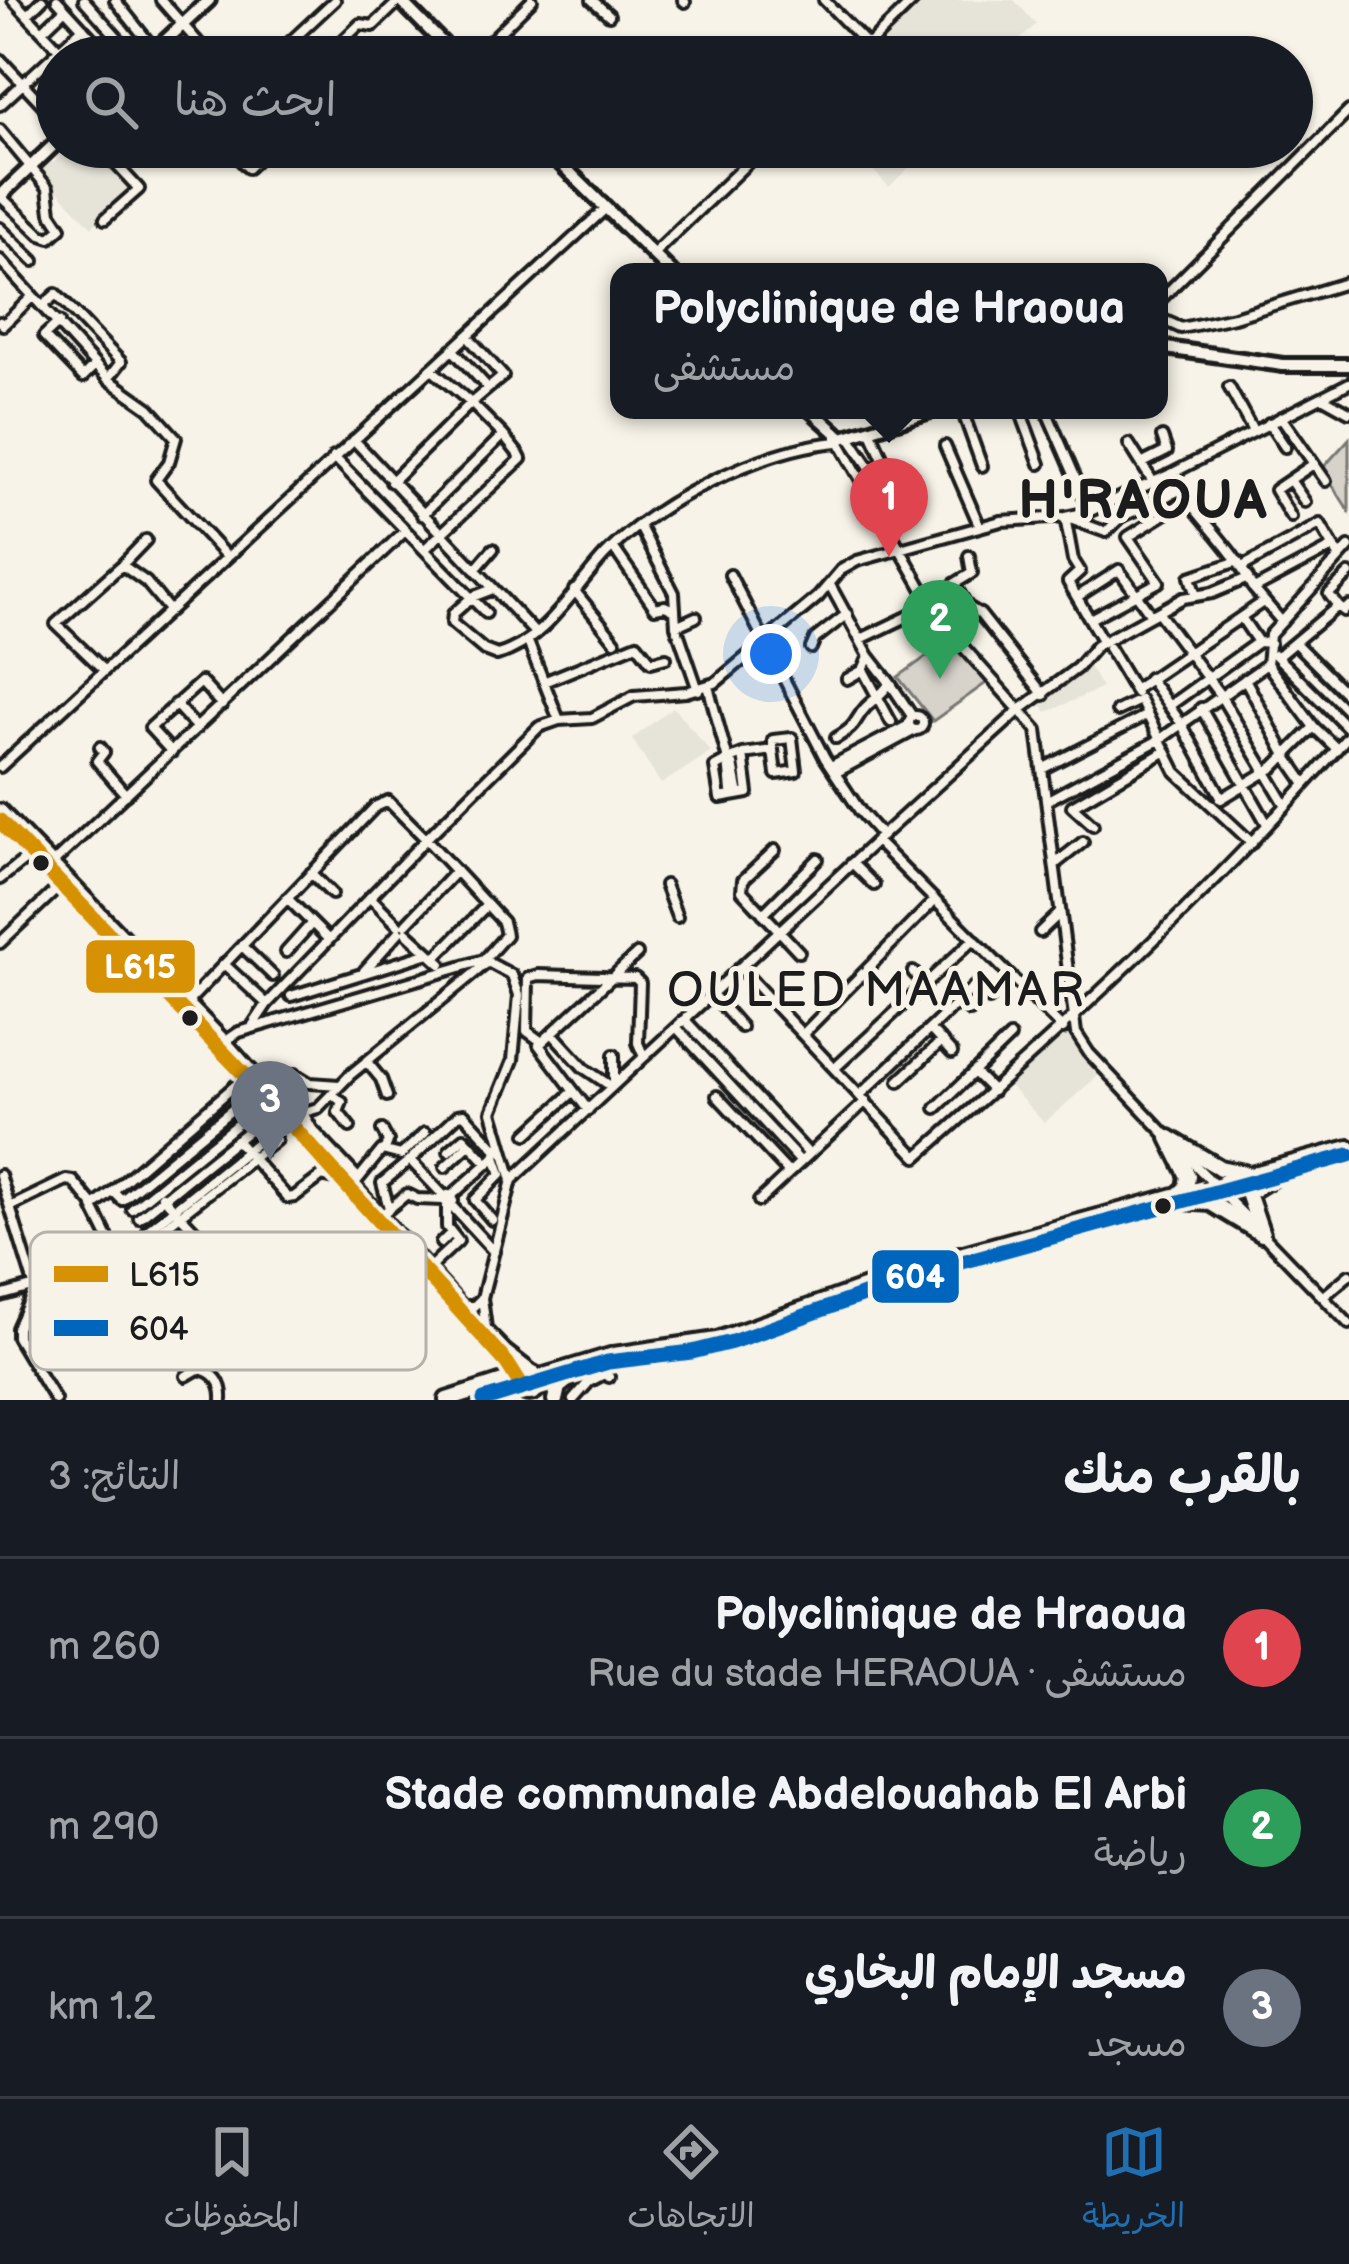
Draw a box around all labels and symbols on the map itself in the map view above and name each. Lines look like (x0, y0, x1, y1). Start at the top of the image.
pin: 1 (850, 458, 928, 557)
district label: H'RAOUA (1018, 469, 1270, 534)
pin: 2 (901, 580, 979, 679)
your location (741, 624, 801, 684)
unlabelled marker (30, 852, 52, 874)
line badge: L615 (84, 938, 197, 995)
text: L615 (104, 948, 176, 988)
district label: OULED MAAMAR (667, 963, 1087, 1020)
unlabelled marker (179, 1007, 201, 1029)
pin: 3 (231, 1061, 309, 1160)
unlabelled marker (1152, 1195, 1174, 1217)
legend (30, 1232, 426, 1370)
line badge: 604 (870, 1248, 961, 1305)
text: L615 (129, 1256, 200, 1296)
text: 604 (885, 1258, 945, 1298)
text: 604 (129, 1310, 189, 1350)

